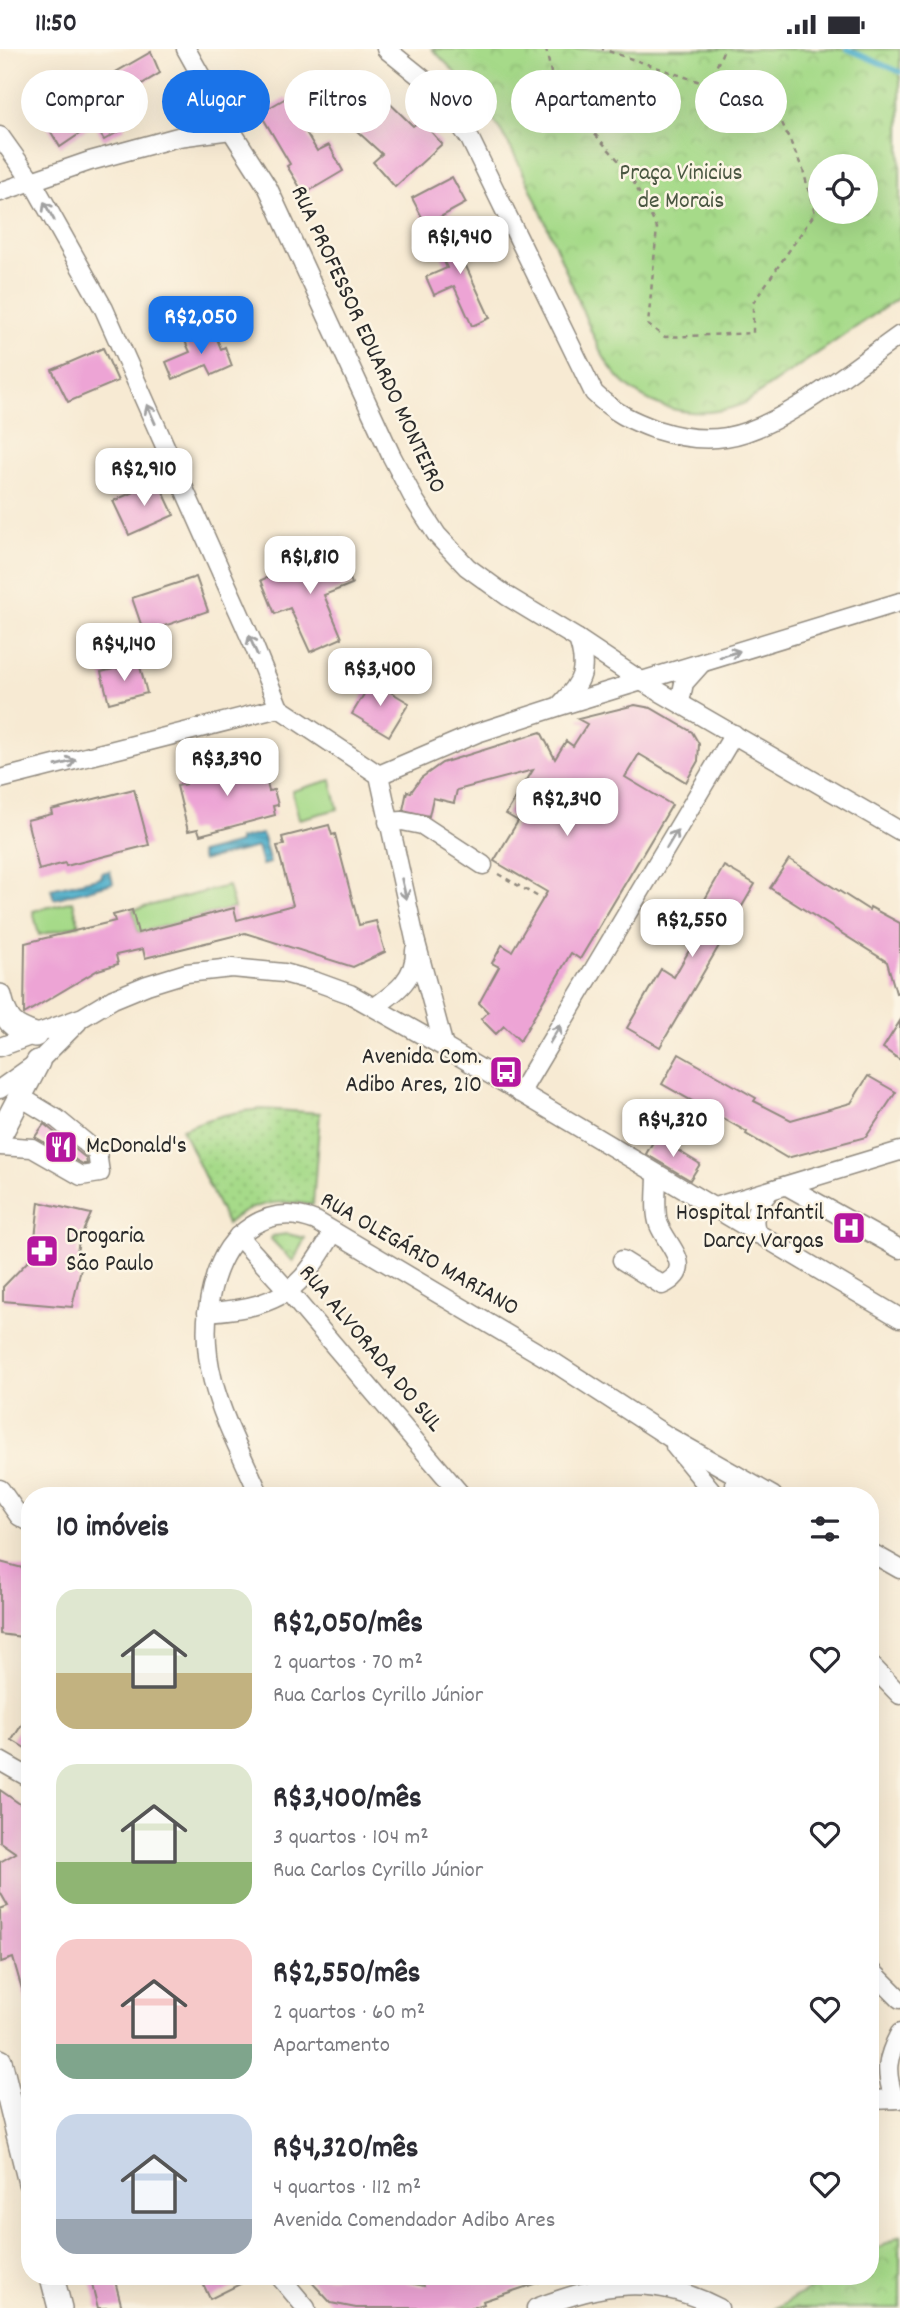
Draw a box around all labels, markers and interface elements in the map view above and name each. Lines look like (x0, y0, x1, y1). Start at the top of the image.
text: 11:50 (35, 6, 77, 43)
chip: Comprar (21, 70, 148, 133)
chip: Alugar (162, 70, 270, 133)
chip: Filtros (284, 70, 391, 133)
chip: Novo (405, 70, 497, 133)
chip: Apartamento (511, 70, 681, 133)
chip: Casa (695, 70, 787, 133)
map controls (808, 154, 878, 224)
button: locate (808, 154, 878, 224)
park label: Praça Vinicius de Morais (619, 157, 743, 219)
street label: RUA PROFESSOR EDUARDO MONTEIRO (281, 180, 453, 500)
one-way arrow (42, 201, 55, 222)
pin: R$1,940 (395, 217, 525, 276)
text: R$1,940 (428, 222, 492, 255)
pin: R$2,050 (136, 296, 266, 356)
text: R$2,050 (164, 302, 238, 335)
one-way arrow (144, 404, 157, 426)
pin: R$2,910 (79, 449, 209, 508)
text: R$2,910 (111, 454, 177, 487)
pin: R$1,810 (245, 537, 375, 596)
text: R$1,810 (280, 542, 340, 575)
pin: R$4,140 (59, 623, 189, 683)
text: R$4,140 (92, 629, 156, 662)
one-way arrow (246, 634, 259, 656)
one-way arrow (719, 646, 741, 659)
pin: R$3,400 (315, 649, 445, 708)
text: R$3,400 (344, 654, 416, 687)
pin: R$3,390 (162, 739, 292, 798)
text: R$3,390 (192, 744, 262, 777)
one-way arrow (55, 756, 77, 769)
pin: R$2,340 (502, 779, 632, 838)
text: R$2,340 (532, 784, 602, 817)
one-way arrow (665, 830, 679, 850)
one-way arrow (397, 877, 411, 900)
pin: R$2,550 (627, 899, 757, 959)
text: R$2,550 (656, 905, 728, 938)
one-way arrow (548, 1025, 562, 1045)
place label: Avenida Com. Adibo Ares, 210 (345, 1041, 482, 1103)
bus stop icon: Avenida Com. Adibo Ares, 210 (487, 1053, 525, 1091)
pin: R$4,320 (608, 1099, 738, 1159)
text: R$4,320 (638, 1105, 708, 1138)
restaurant icon: McDonald's (42, 1128, 80, 1166)
place label: McDonald's (86, 1130, 187, 1164)
street label: RUA OLEGÁRIO MARIANO (313, 1184, 525, 1326)
place label: Hospital Infantil Darcy Vargas (676, 1197, 824, 1259)
hospital icon: Hospital Infantil Darcy Vargas (830, 1209, 868, 1247)
place label: Drogaria São Paulo (66, 1220, 154, 1282)
pharmacy icon: Drogaria São Paulo (23, 1232, 61, 1270)
street label: RUA ALVORADA DO SUL (290, 1258, 450, 1440)
text: 10 imóveis (56, 1508, 169, 1551)
icon: filters (806, 1510, 844, 1548)
text: R$2,050/mês (273, 1604, 423, 1647)
icon: home (112, 1617, 196, 1701)
icon: heart (806, 1640, 844, 1678)
text: 2 quartos · 70 m² (273, 1647, 423, 1680)
text: Rua Carlos Cyrillo Júnior (273, 1680, 483, 1713)
text: R$3,400/mês (273, 1779, 422, 1822)
icon: home (112, 1792, 196, 1876)
icon: heart (806, 1815, 844, 1853)
text: 3 quartos · 104 m² (273, 1822, 429, 1855)
text: Rua Carlos Cyrillo Júnior (273, 1855, 483, 1888)
text: R$2,550/mês (273, 1954, 420, 1997)
icon: home (112, 1967, 196, 2051)
icon: heart (806, 1990, 844, 2028)
text: 2 quartos · 60 m² (273, 1997, 425, 2030)
text: Apartamento (273, 2030, 390, 2063)
text: R$4,320/mês (273, 2129, 418, 2172)
icon: home (112, 2142, 196, 2226)
icon: heart (806, 2165, 844, 2203)
text: 4 quartos · 112 m² (273, 2172, 421, 2205)
text: Avenida Comendador Adibo Ares (273, 2205, 555, 2238)

